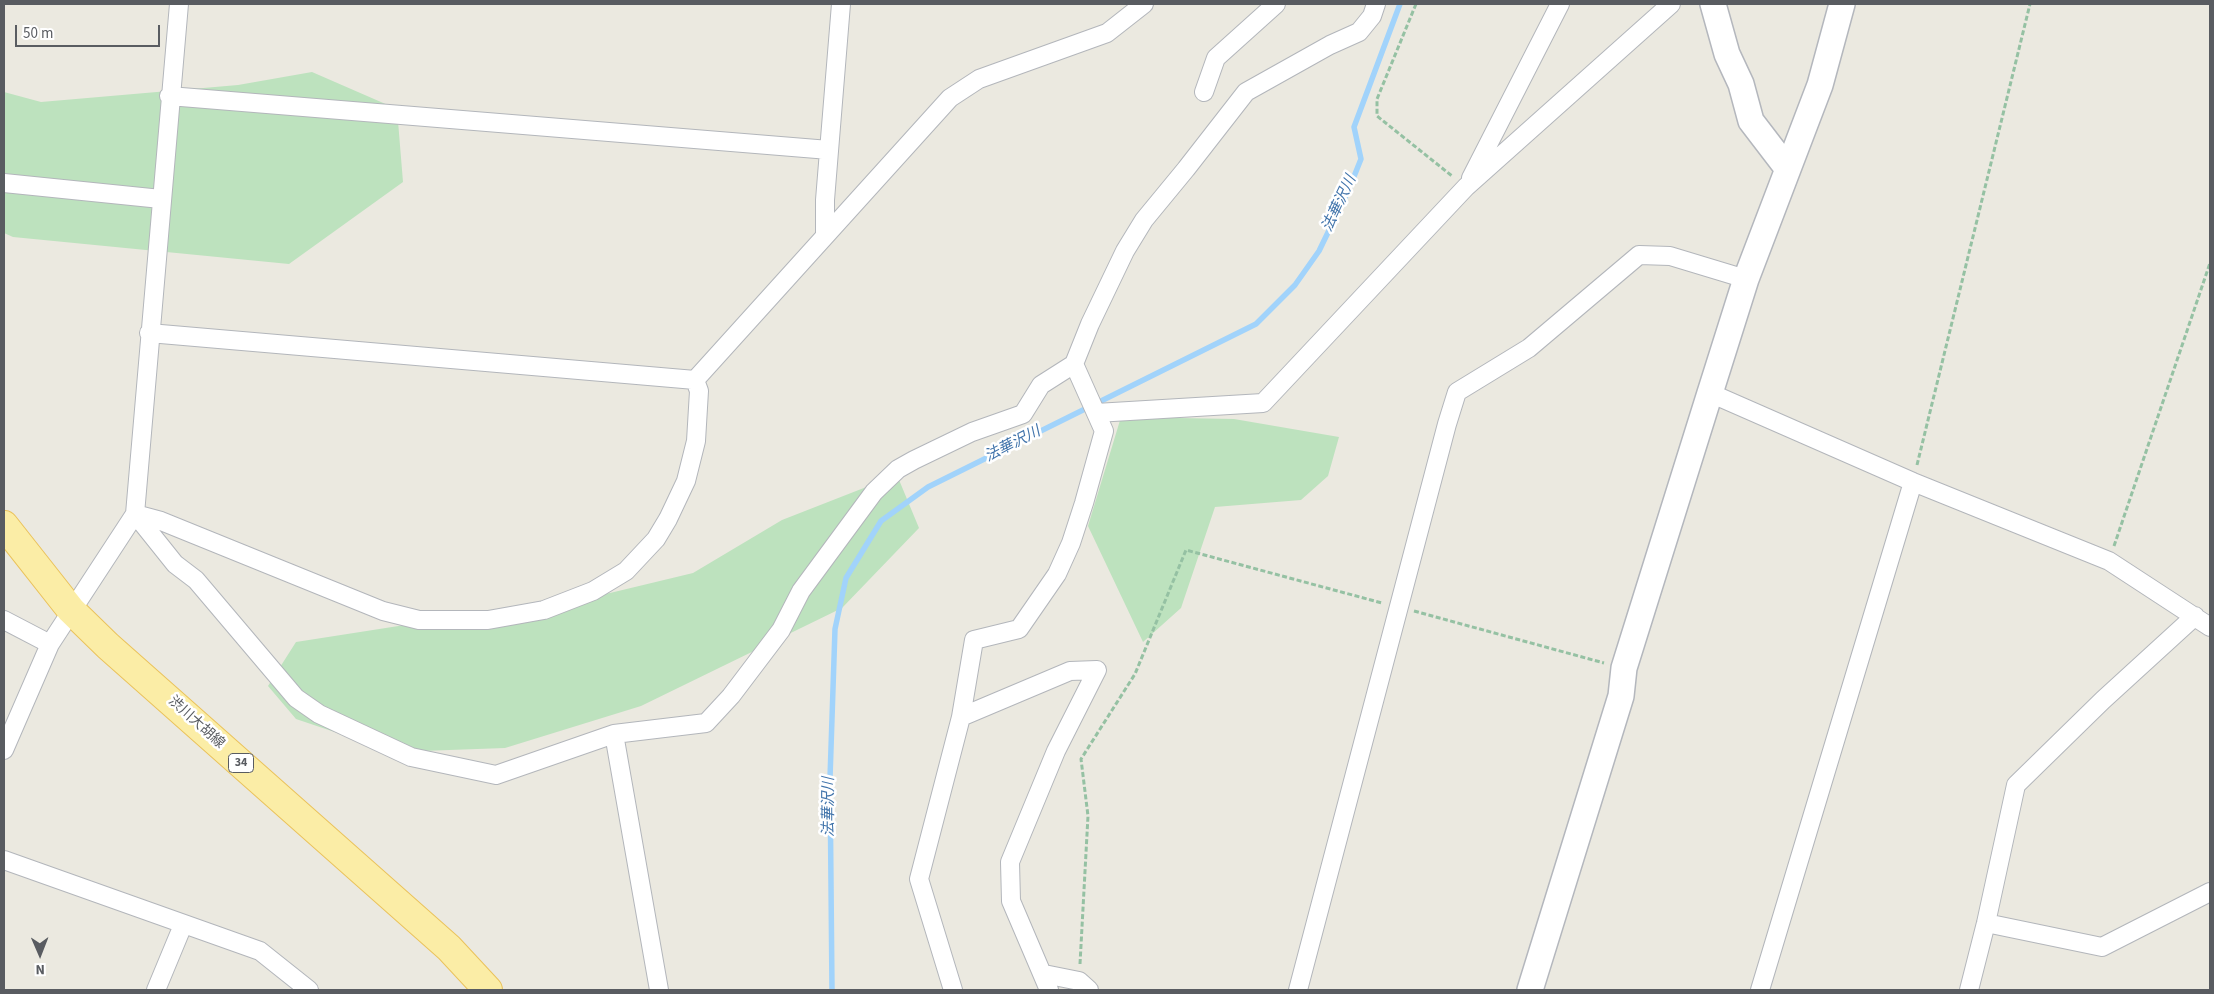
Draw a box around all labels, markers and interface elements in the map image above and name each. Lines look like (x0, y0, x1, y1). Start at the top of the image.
scale bar (18, 15, 162, 47)
text: 50 m (23, 23, 53, 44)
water label: 法華沢川 (1319, 173, 1361, 235)
water label: 法華沢川 (982, 423, 1044, 467)
street label: 渋川大胡線 (164, 693, 228, 753)
road number: 34 (228, 754, 254, 772)
water label: 法華沢川 (821, 777, 839, 837)
north arrow (15, 929, 65, 979)
text: N (35, 959, 45, 979)

